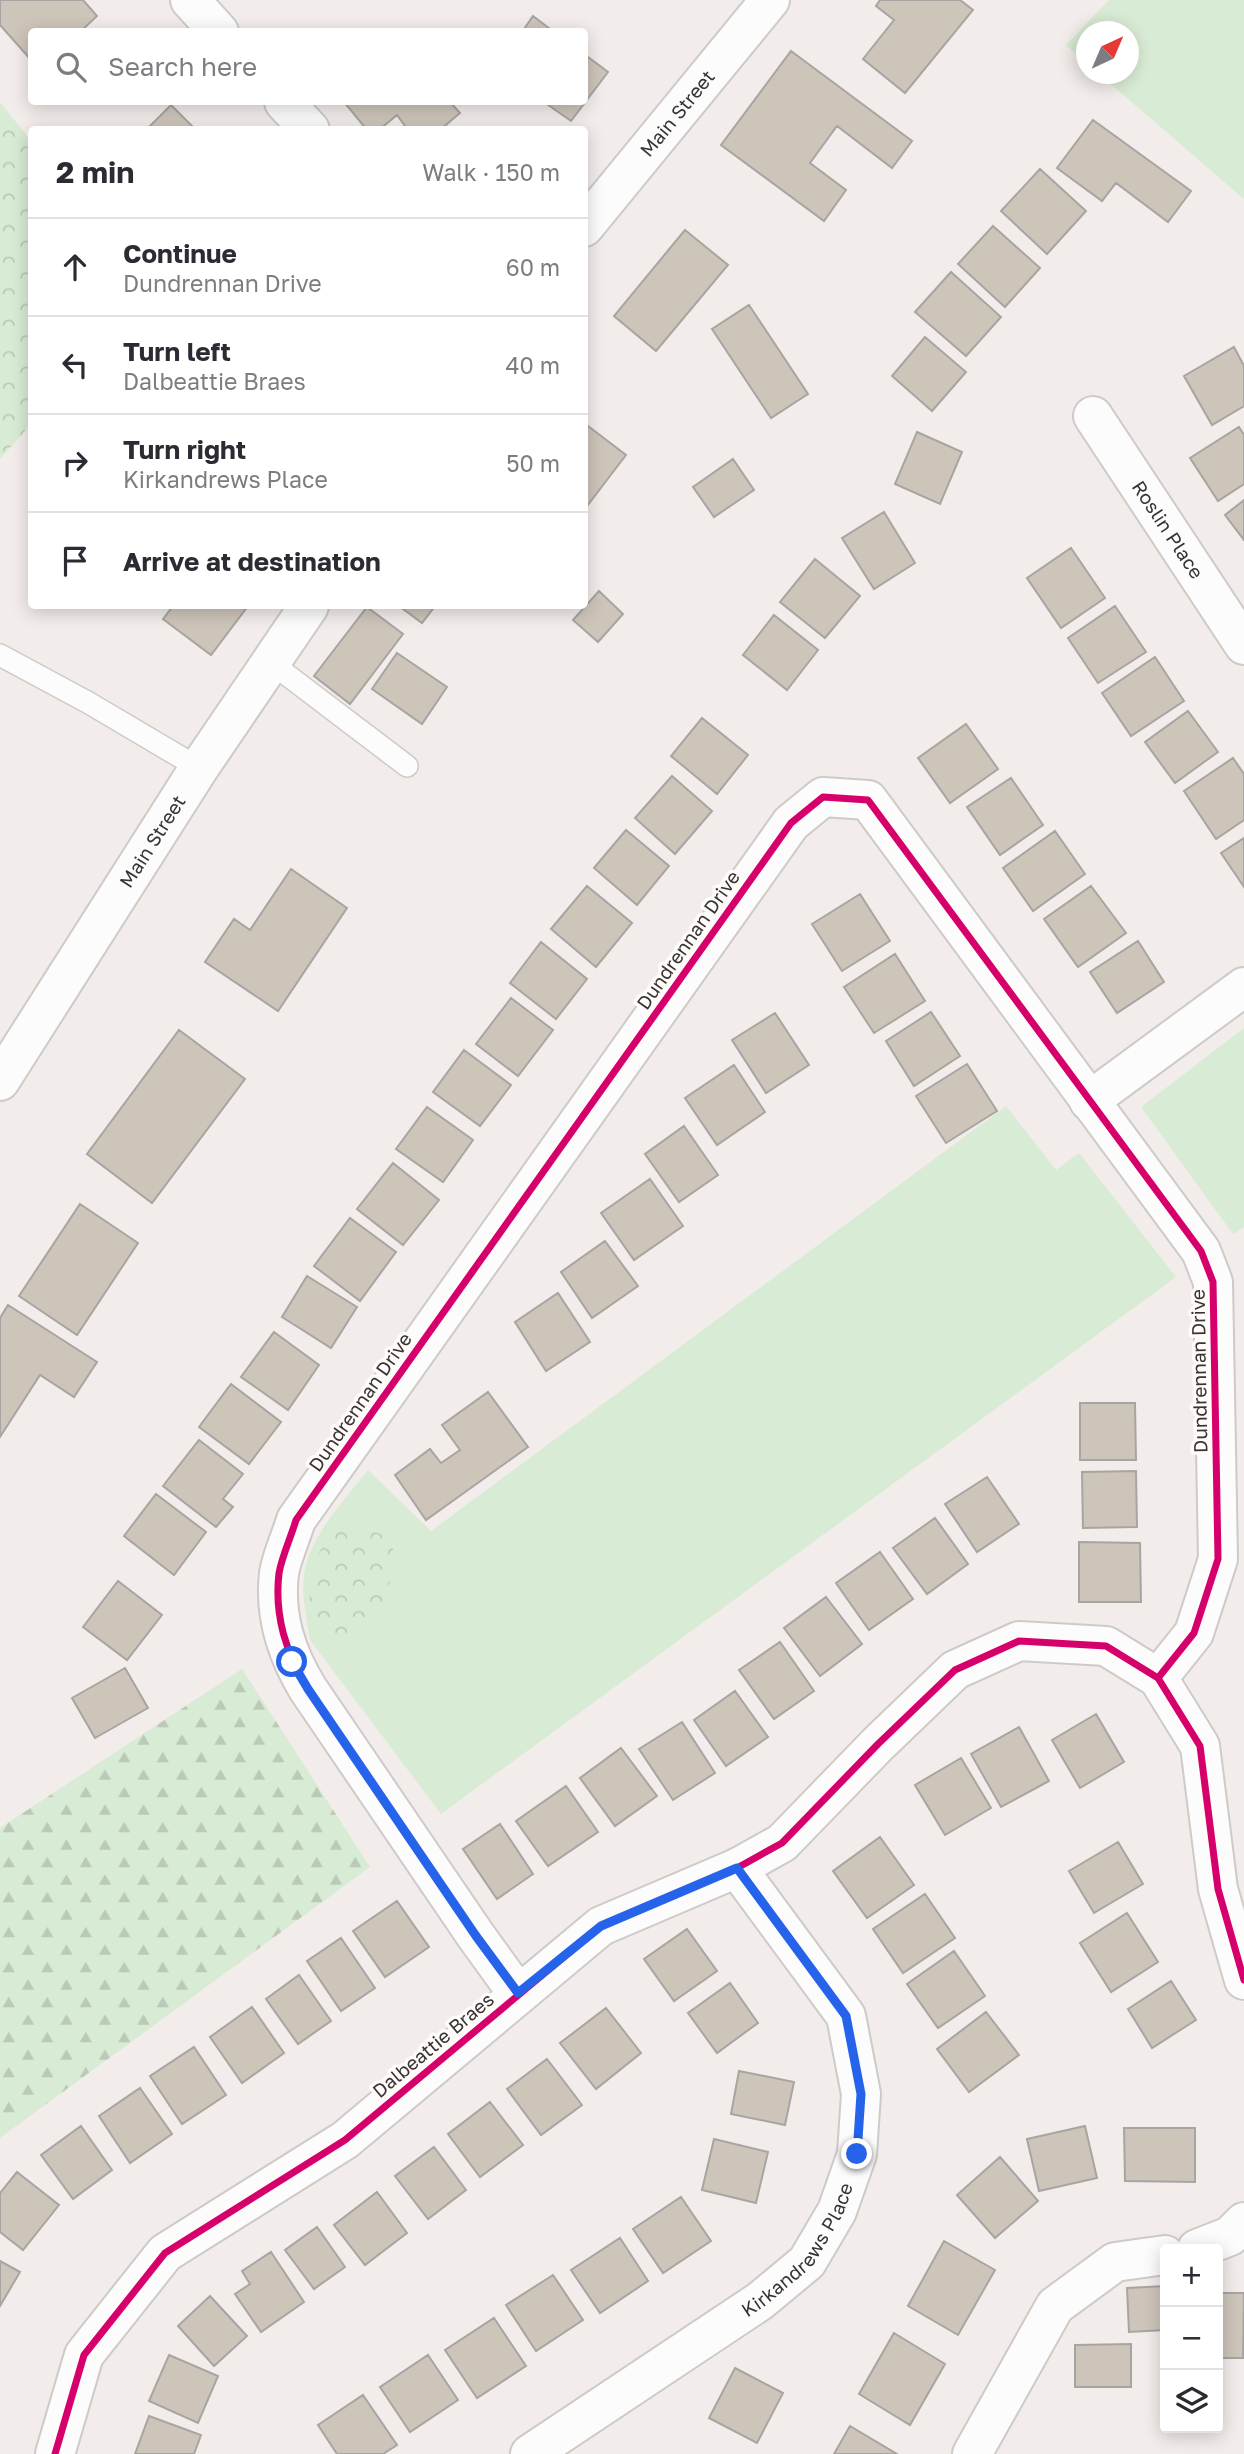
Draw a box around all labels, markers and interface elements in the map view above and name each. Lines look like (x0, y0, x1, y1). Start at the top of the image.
north arrow (1076, 21, 1139, 84)
search box (28, 28, 588, 105)
icon: search (52, 48, 90, 86)
text: Search here (108, 51, 257, 82)
street label: Main Street (635, 65, 719, 161)
text: 2 min (56, 154, 134, 190)
text: Walk · 150 m (422, 158, 560, 186)
text: Continue (123, 238, 237, 269)
icon: ahead (56, 248, 94, 286)
text: 60 m (506, 253, 560, 281)
text: Dundrennan Drive (123, 269, 322, 297)
text: Turn left (123, 336, 231, 367)
icon: left (56, 346, 94, 384)
text: 40 m (506, 351, 560, 379)
text: Dalbeattie Braes (123, 367, 306, 395)
text: Turn right (123, 434, 246, 465)
icon: right (56, 444, 94, 482)
text: 50 m (506, 449, 560, 477)
text: Kirkandrews Place (123, 465, 328, 493)
street label: Roslin Place (1128, 476, 1209, 583)
icon: arrive (56, 542, 94, 580)
text: Arrive at destination (123, 546, 381, 577)
street label: Main Street (114, 791, 190, 892)
street label: Dundrennan Drive (631, 866, 744, 1013)
street label: Dundrennan Drive (1186, 1289, 1211, 1453)
street label: Dundrennan Drive (303, 1328, 416, 1475)
route start (276, 1646, 307, 1677)
street label: Dalbeattie Braes (367, 1987, 498, 2102)
route end (841, 2138, 872, 2169)
street label: Kirkandrews Place (737, 2180, 857, 2321)
map controls (1160, 2244, 1223, 2433)
button: + (1160, 2244, 1223, 2307)
button: − (1160, 2307, 1223, 2370)
button: layers (1160, 2370, 1223, 2433)

